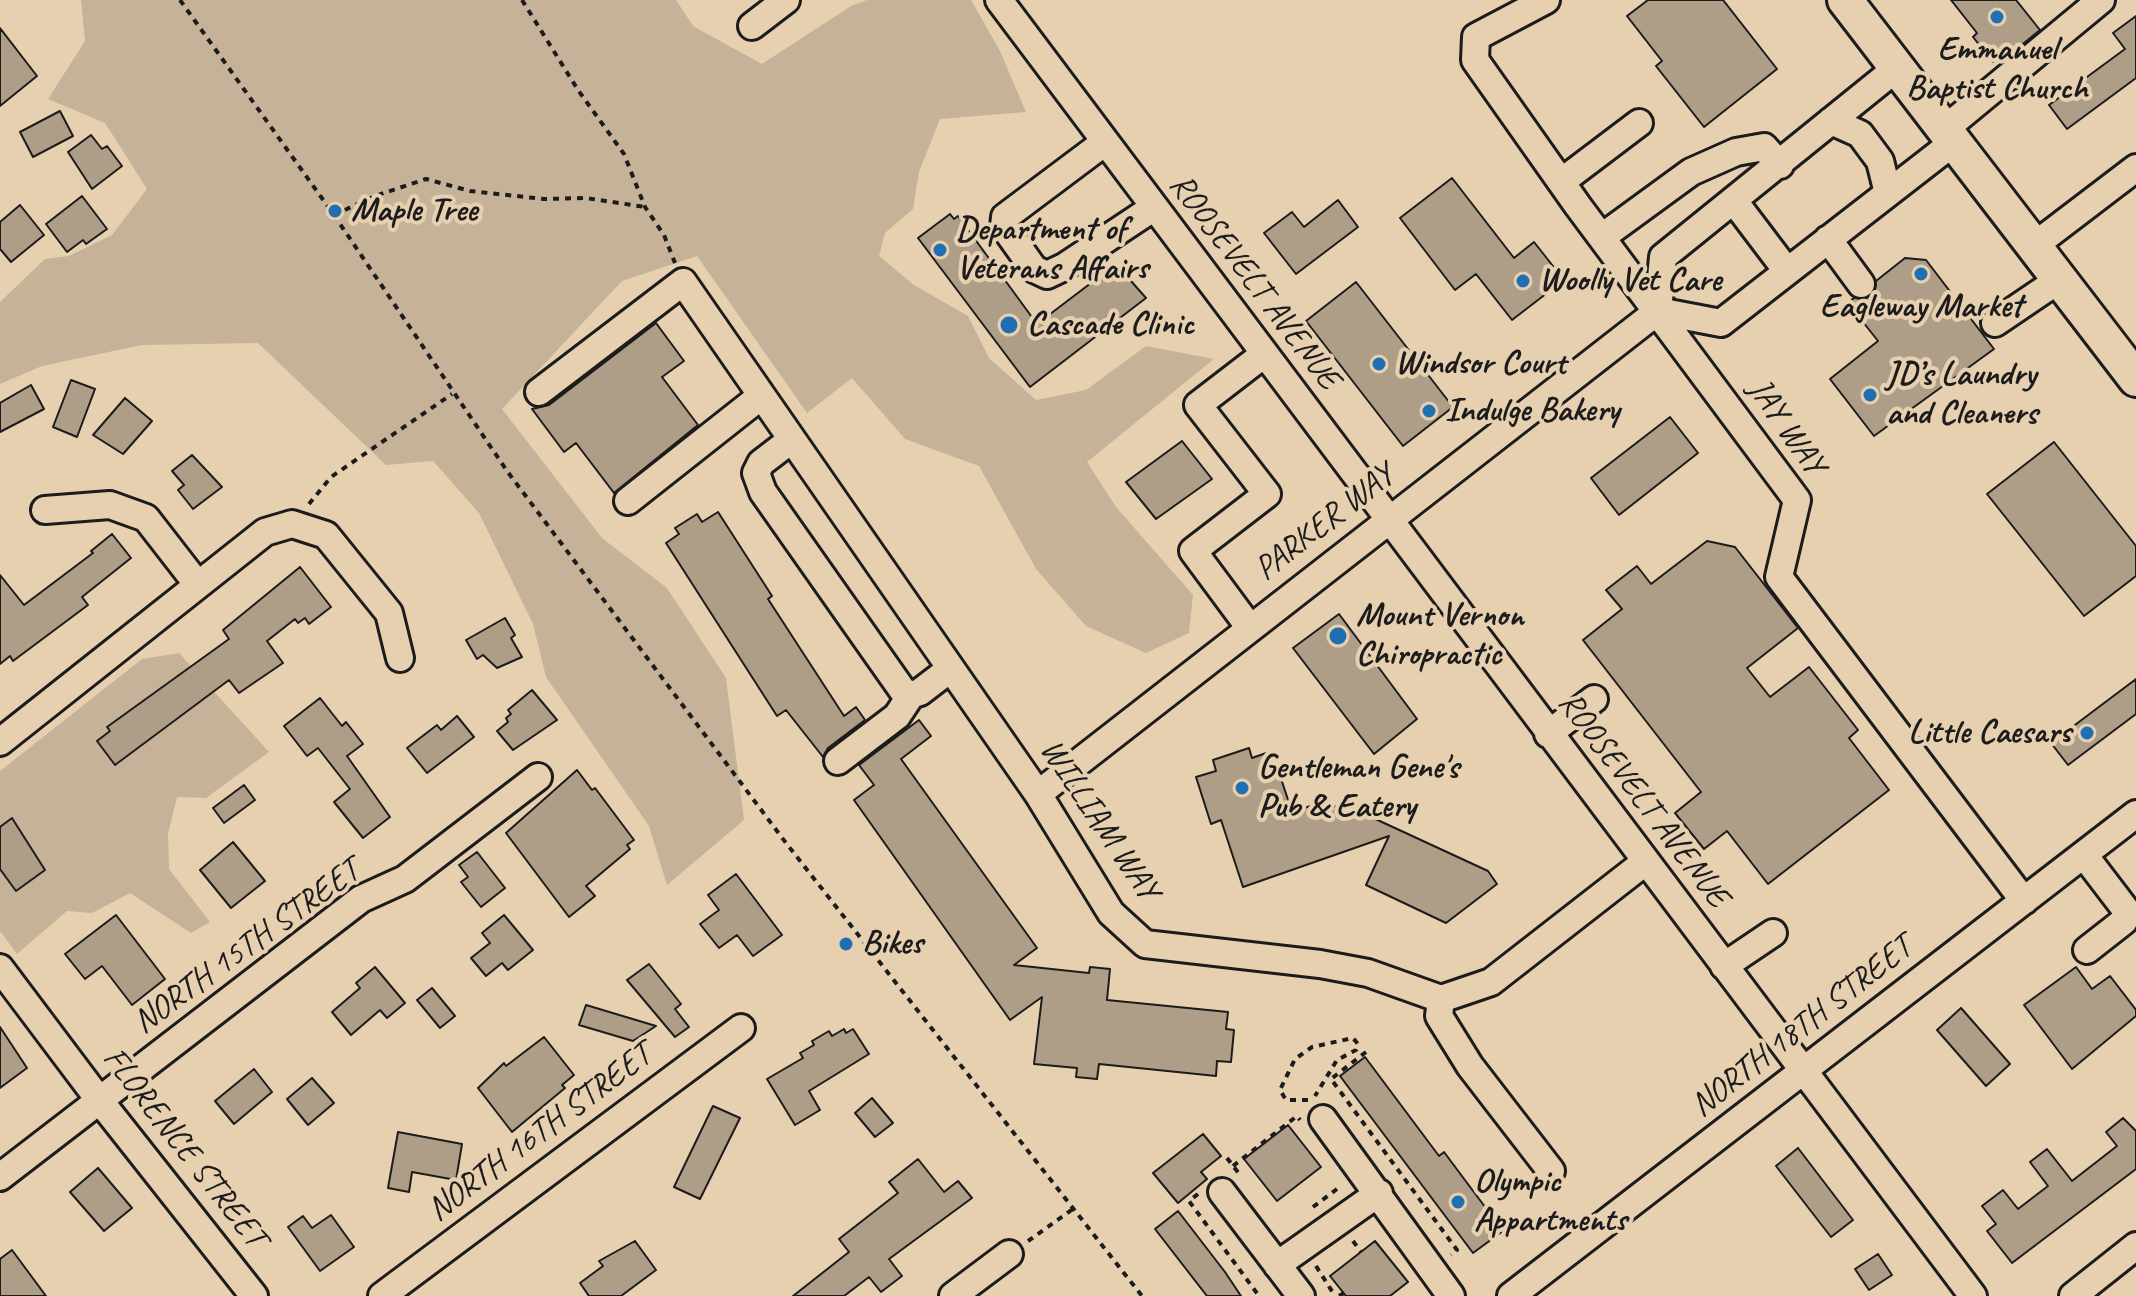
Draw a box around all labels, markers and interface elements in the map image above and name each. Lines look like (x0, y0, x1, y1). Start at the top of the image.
marker: Emmanuel Baptist Church (1988, 8, 2006, 26)
place label: Emmanuel Baptist Church (1906, 30, 2088, 110)
street label: ROOSEVELT AVENUE (1160, 166, 1348, 398)
place label: Maple Tree (351, 191, 477, 231)
marker: Maple Tree (326, 202, 344, 220)
place label: Department of Veterans Affairs (956, 210, 1148, 290)
marker: Department of Veterans Affairs (931, 241, 949, 259)
place label: Woolly Vet Care (1539, 261, 1721, 301)
marker: Eagleway Market (1912, 265, 1930, 283)
marker: Woolly Vet Care (1514, 272, 1532, 290)
place label: Eagleway Market (1820, 287, 2022, 327)
place label: Cascade Clinic (1027, 305, 1194, 345)
marker: Cascade Clinic (998, 314, 1020, 336)
place label: Windsor Court (1395, 344, 1566, 384)
marker: Windsor Court (1370, 355, 1388, 373)
place label: JD’s Laundry and Cleaners (1886, 355, 2038, 434)
street label: JAY WAY (1738, 371, 1834, 483)
marker: JD’s Laundry and Cleaners (1861, 386, 1879, 404)
place label: Indulge Bakery (1445, 391, 1619, 431)
marker: Indulge Bakery (1420, 402, 1438, 420)
street label: PARKER WAY (1247, 456, 1403, 590)
place label: Mount Vernon Chiropractic (1356, 596, 1524, 676)
marker: Mount Vernon Chiropractic (1327, 625, 1349, 647)
street label: ROOSEVELT AVENUE (1549, 684, 1737, 916)
place label: Little Caesars (1908, 713, 2071, 753)
marker: Little Caesars (2078, 724, 2096, 742)
street label: WILLIAM WAY (1030, 732, 1168, 908)
place label: Gentleman Gene's Pub & Eatery (1258, 748, 1459, 828)
marker: Gentleman Gene's Pub & Eatery (1233, 779, 1251, 797)
street label: NORTH 15TH STREET (126, 851, 368, 1043)
place label: Bikes (862, 924, 923, 964)
street label: NORTH 18TH STREET (1683, 928, 1921, 1126)
marker: Bikes (837, 935, 855, 953)
street label: NORTH 16TH STREET (420, 1035, 660, 1231)
street label: FLORENCE STREET (93, 1040, 275, 1256)
place label: Olympic Appartments (1474, 1162, 1627, 1242)
marker: Olympic Appartments (1449, 1193, 1467, 1211)

